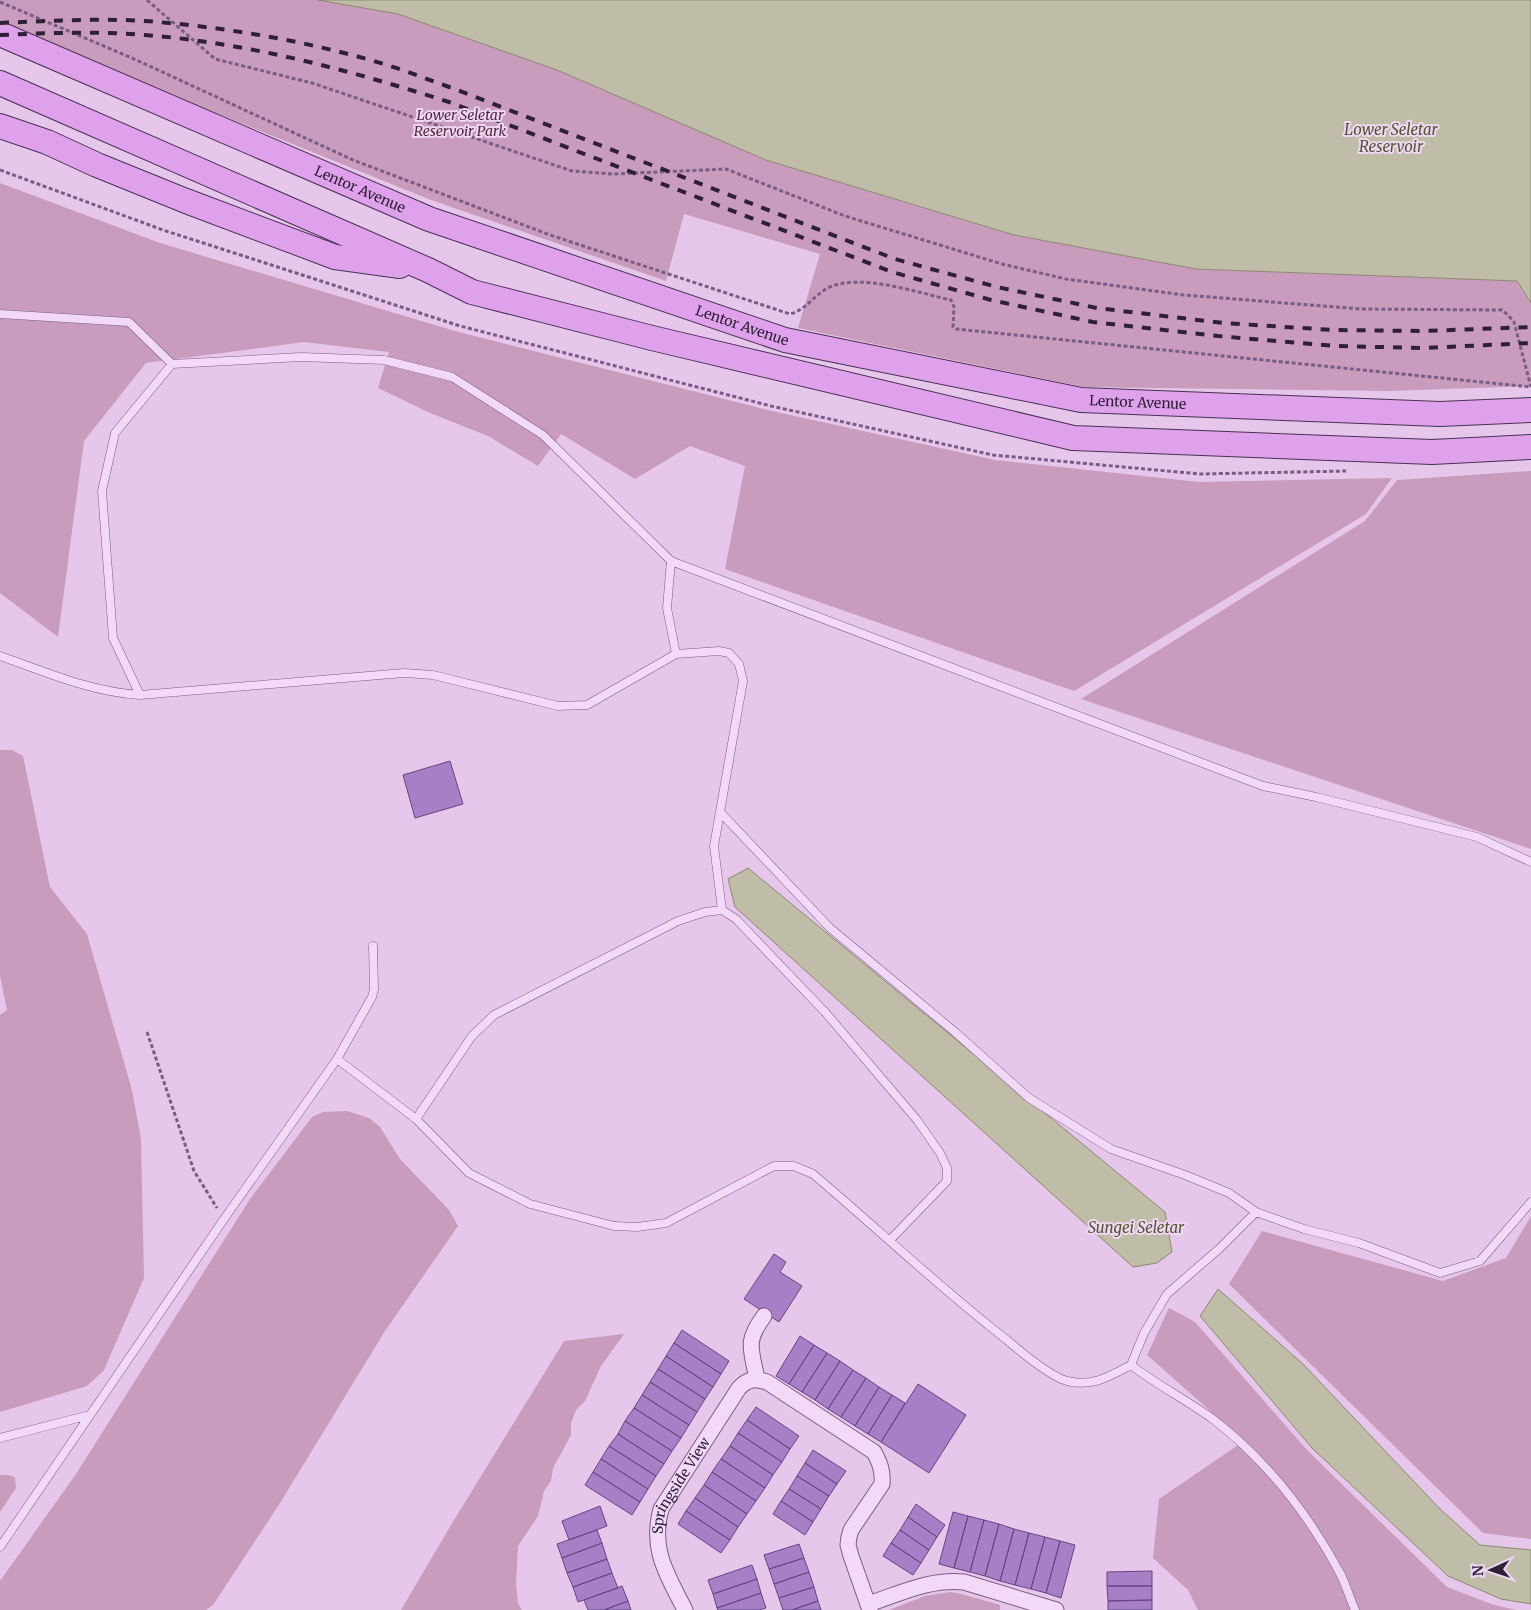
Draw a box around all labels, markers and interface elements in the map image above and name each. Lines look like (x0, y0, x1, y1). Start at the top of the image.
park label: Lower Seletar Reservoir Park (414, 106, 506, 140)
water label: Lower Seletar Reservoir (1344, 120, 1439, 156)
street label: Lentor Avenue (312, 162, 408, 217)
street label: Lentor Avenue (693, 301, 791, 350)
street label: Lentor Avenue (1089, 391, 1187, 413)
water label: Sungei Seletar (1088, 1218, 1185, 1237)
street label: Springside View (648, 1434, 714, 1535)
north arrow (1466, 1545, 1516, 1595)
text: N (1469, 1565, 1487, 1577)

